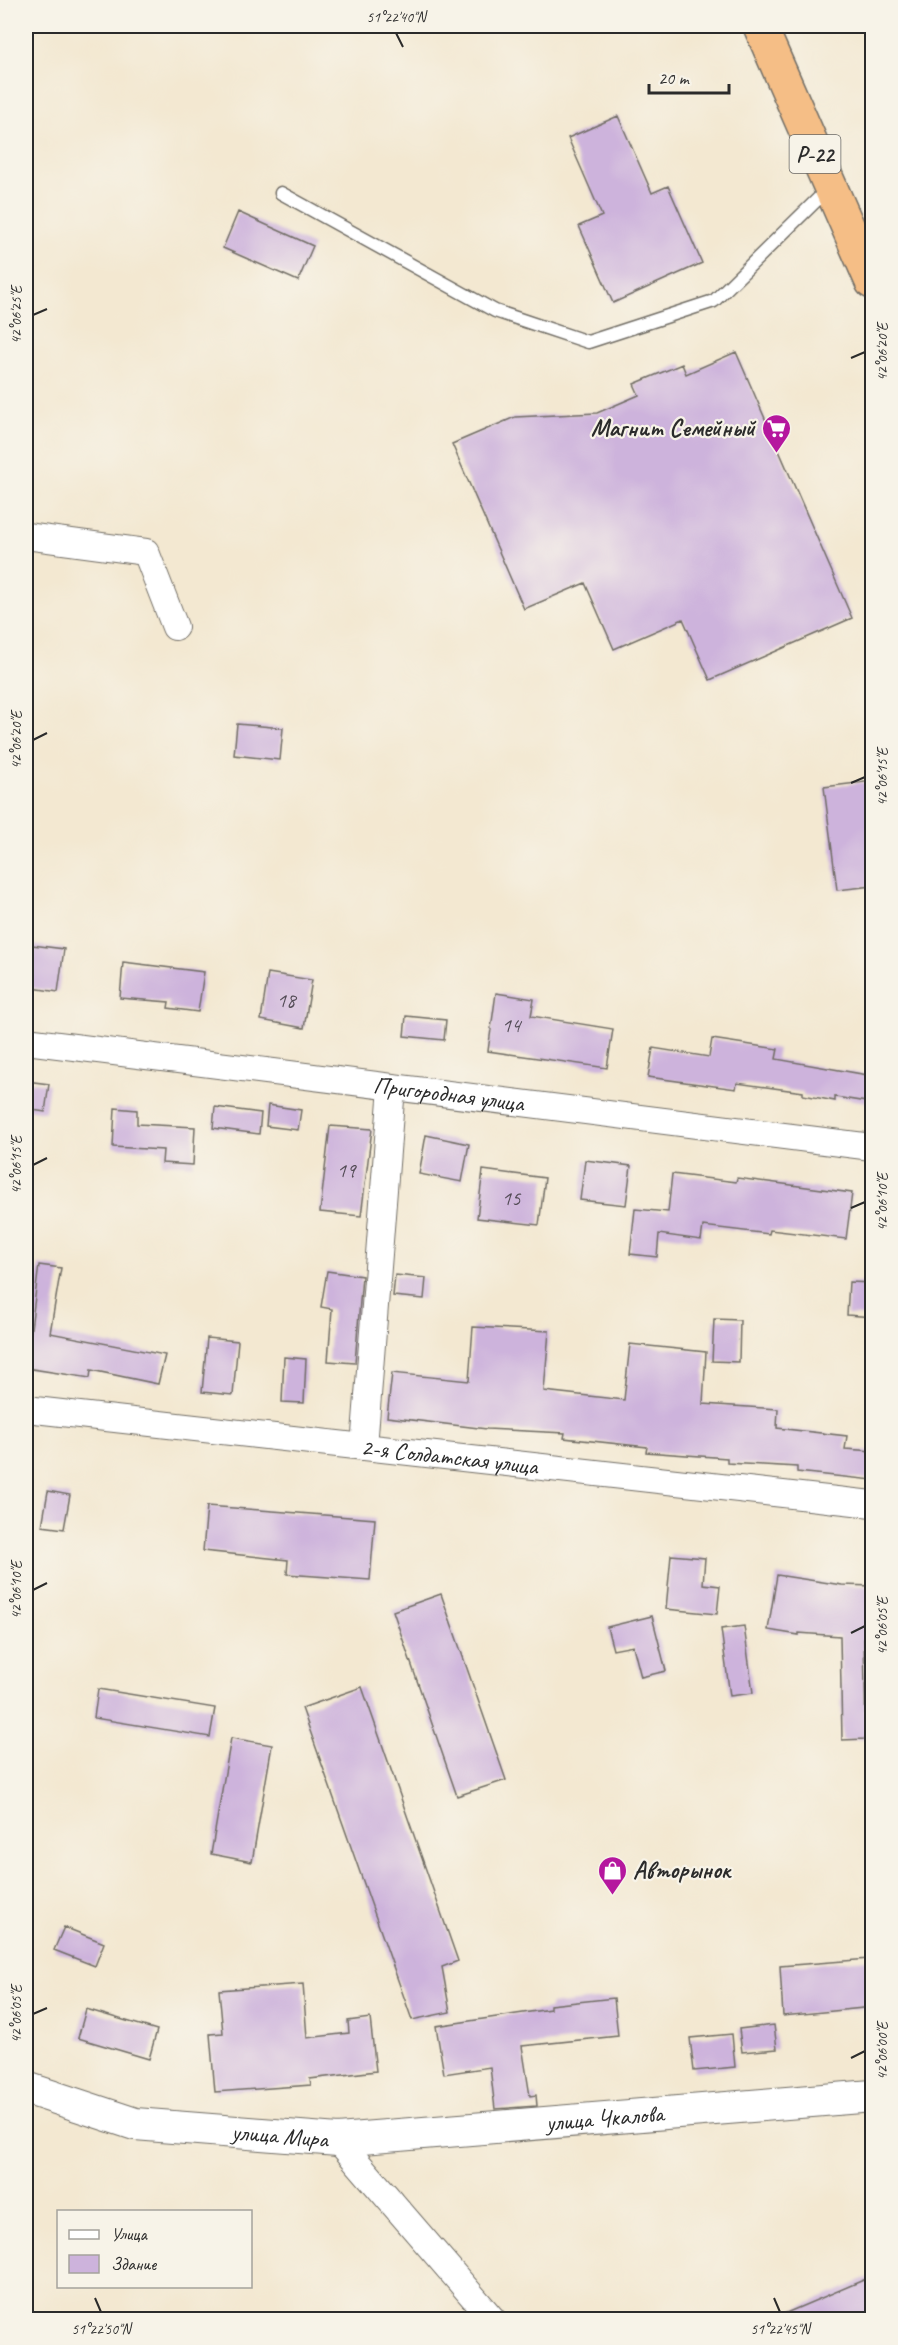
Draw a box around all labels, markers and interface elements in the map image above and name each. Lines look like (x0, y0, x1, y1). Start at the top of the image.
text: 51°22'40"N (366, 8, 429, 27)
scale bar (649, 57, 728, 95)
text: 20 m (658, 67, 691, 89)
road number: Р-22 (790, 135, 840, 173)
text: 42°06'25"E (7, 284, 26, 344)
text: 42°06'20"E (873, 321, 892, 381)
supermarket icon: Магнит Семейный (760, 412, 792, 454)
place label: Магнит Семейный (591, 413, 757, 443)
text: 42°06'20"E (7, 709, 26, 769)
text: 42°06'15"E (873, 746, 892, 806)
house number: 18 (277, 987, 298, 1013)
house number: 14 (502, 1012, 523, 1038)
street label: Пригородная улица (372, 1070, 527, 1118)
text: 42°06'15"E (7, 1134, 26, 1194)
house number: 19 (337, 1157, 357, 1183)
text: 42°06'10"E (873, 1171, 892, 1231)
house number: 15 (502, 1185, 522, 1211)
street label: 2-я Солдатская улица (359, 1432, 541, 1482)
text: 42°06'10"E (7, 1559, 26, 1619)
text: 42°06'05"E (873, 1595, 892, 1655)
shop icon: Авторынок (596, 1854, 628, 1896)
place label: Авторынок (633, 1855, 733, 1885)
text: 42°06'05"E (7, 1983, 26, 2043)
text: 42°06'00"E (873, 2020, 892, 2080)
street label: улица Чкалова (543, 2098, 667, 2138)
street label: улица Мира (228, 2117, 330, 2154)
legend (57, 2210, 252, 2288)
text: Улица (111, 2223, 148, 2245)
text: Здание (111, 2253, 157, 2275)
text: 51°22'50"N (71, 2320, 134, 2339)
text: 51°22'45"N (750, 2320, 813, 2339)

